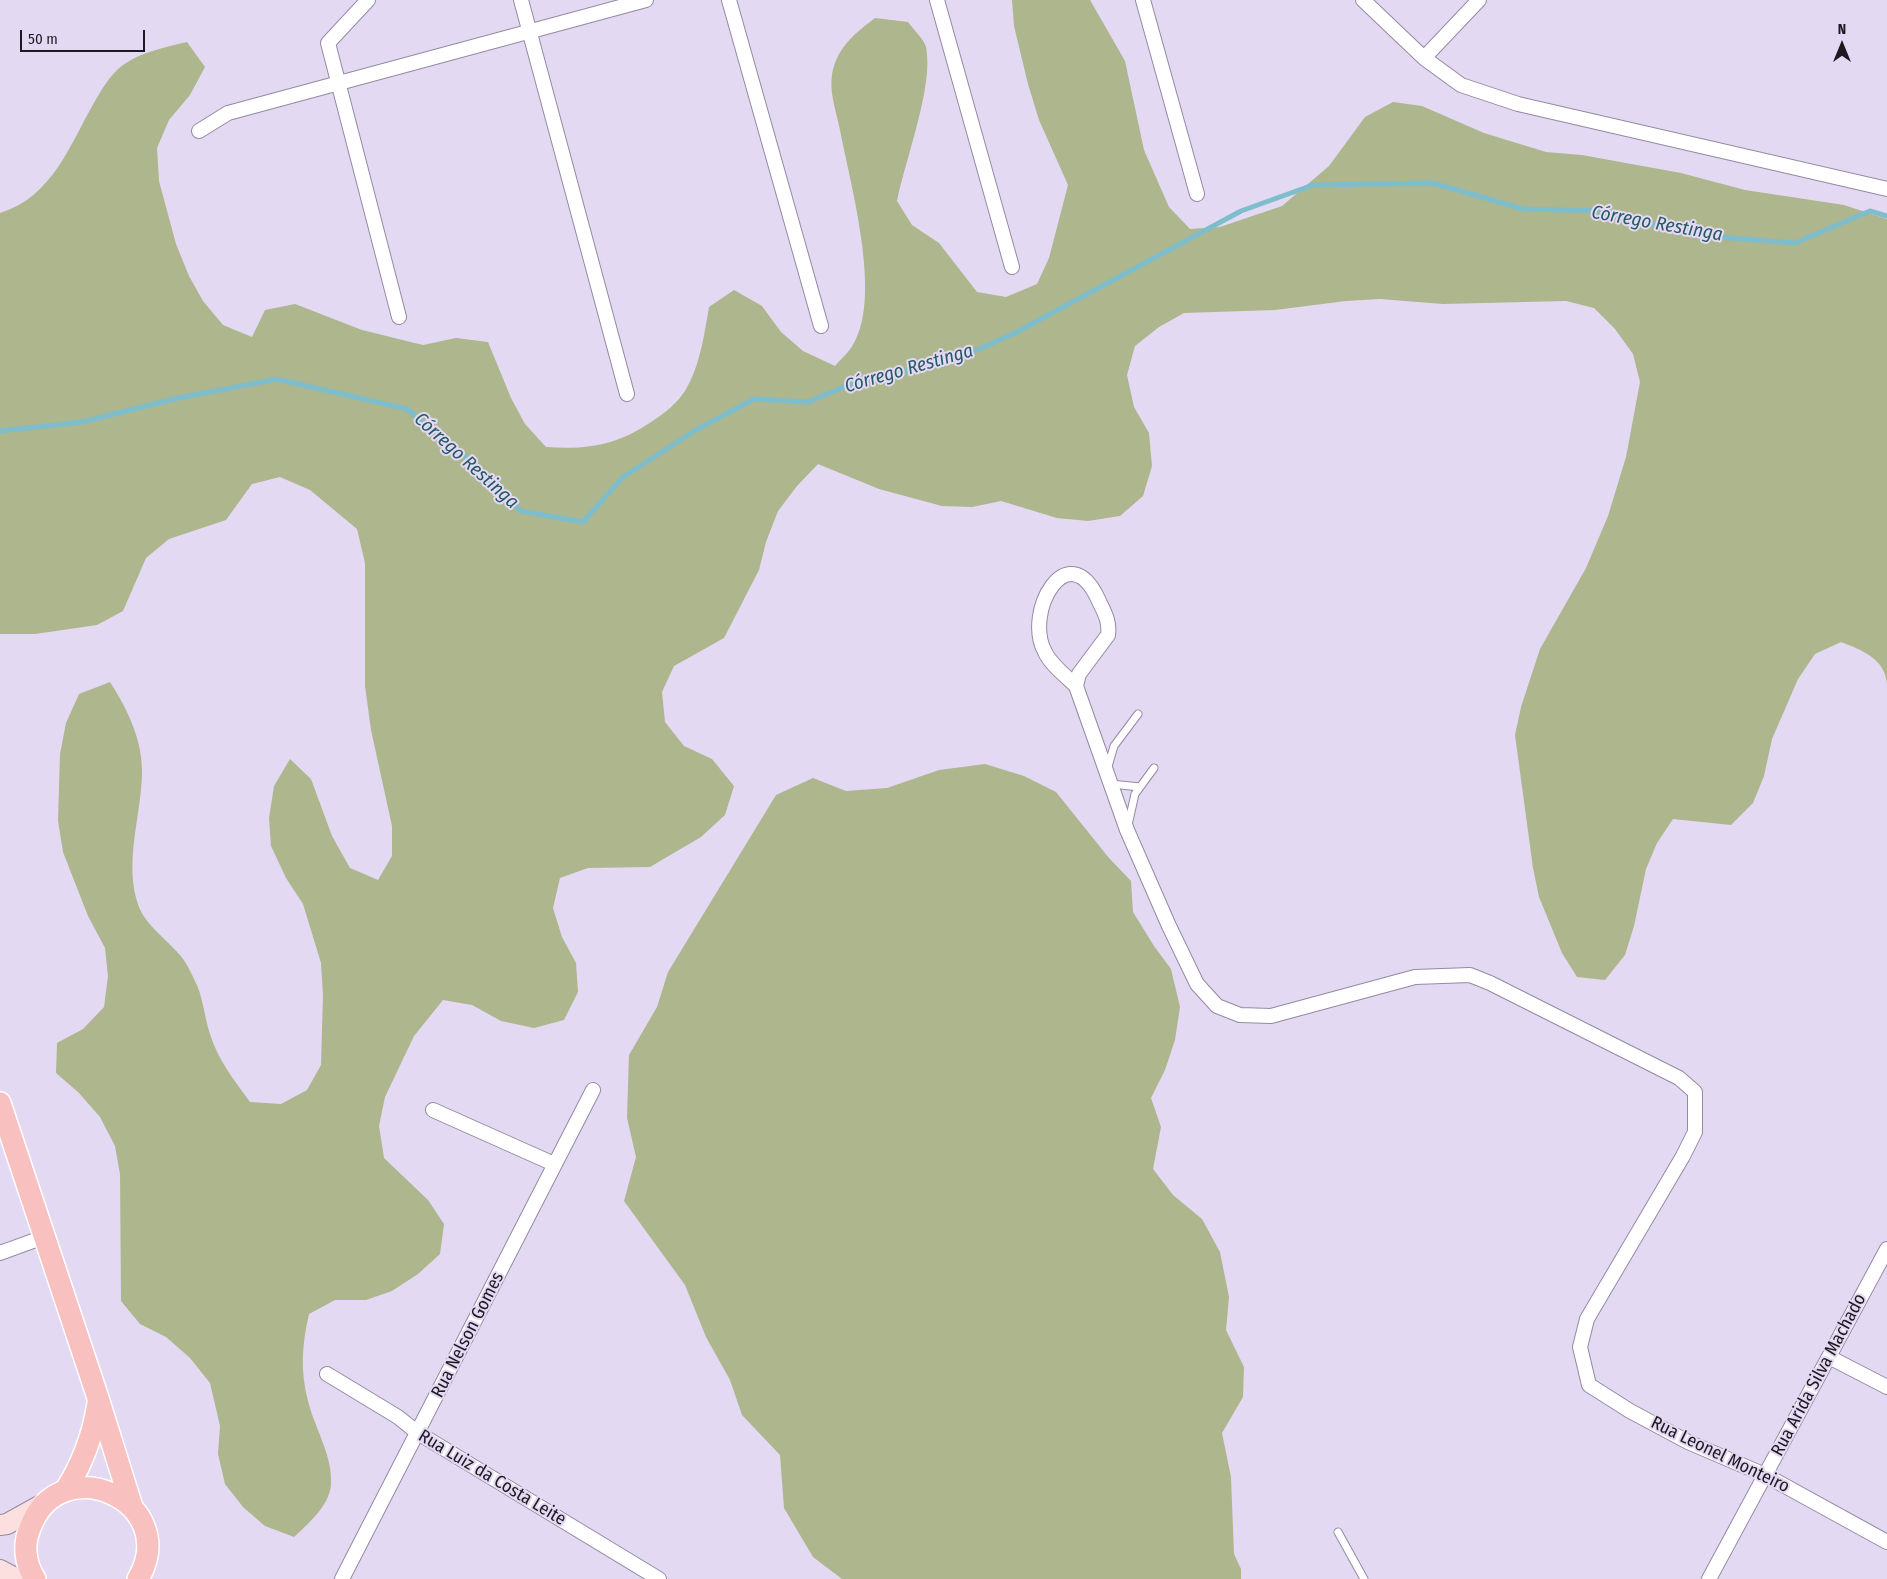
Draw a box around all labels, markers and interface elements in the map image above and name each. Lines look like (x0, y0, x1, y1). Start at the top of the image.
scale bar (22, 20, 148, 52)
north arrow (1817, 20, 1867, 70)
text: N (1838, 21, 1846, 38)
text: 50 m (28, 30, 58, 48)
water label: Córrego Restinga (1590, 201, 1724, 247)
water label: Córrego Restinga (842, 340, 976, 398)
water label: Córrego Restinga (409, 408, 523, 514)
street label: Rua Nelson Gomes (427, 1269, 509, 1401)
street label: Rua Arida Silva Machado (1767, 1290, 1871, 1460)
street label: Rua Leonel Monteiro (1647, 1412, 1793, 1498)
street label: Rua Luiz da Costa Leite (414, 1425, 570, 1531)

